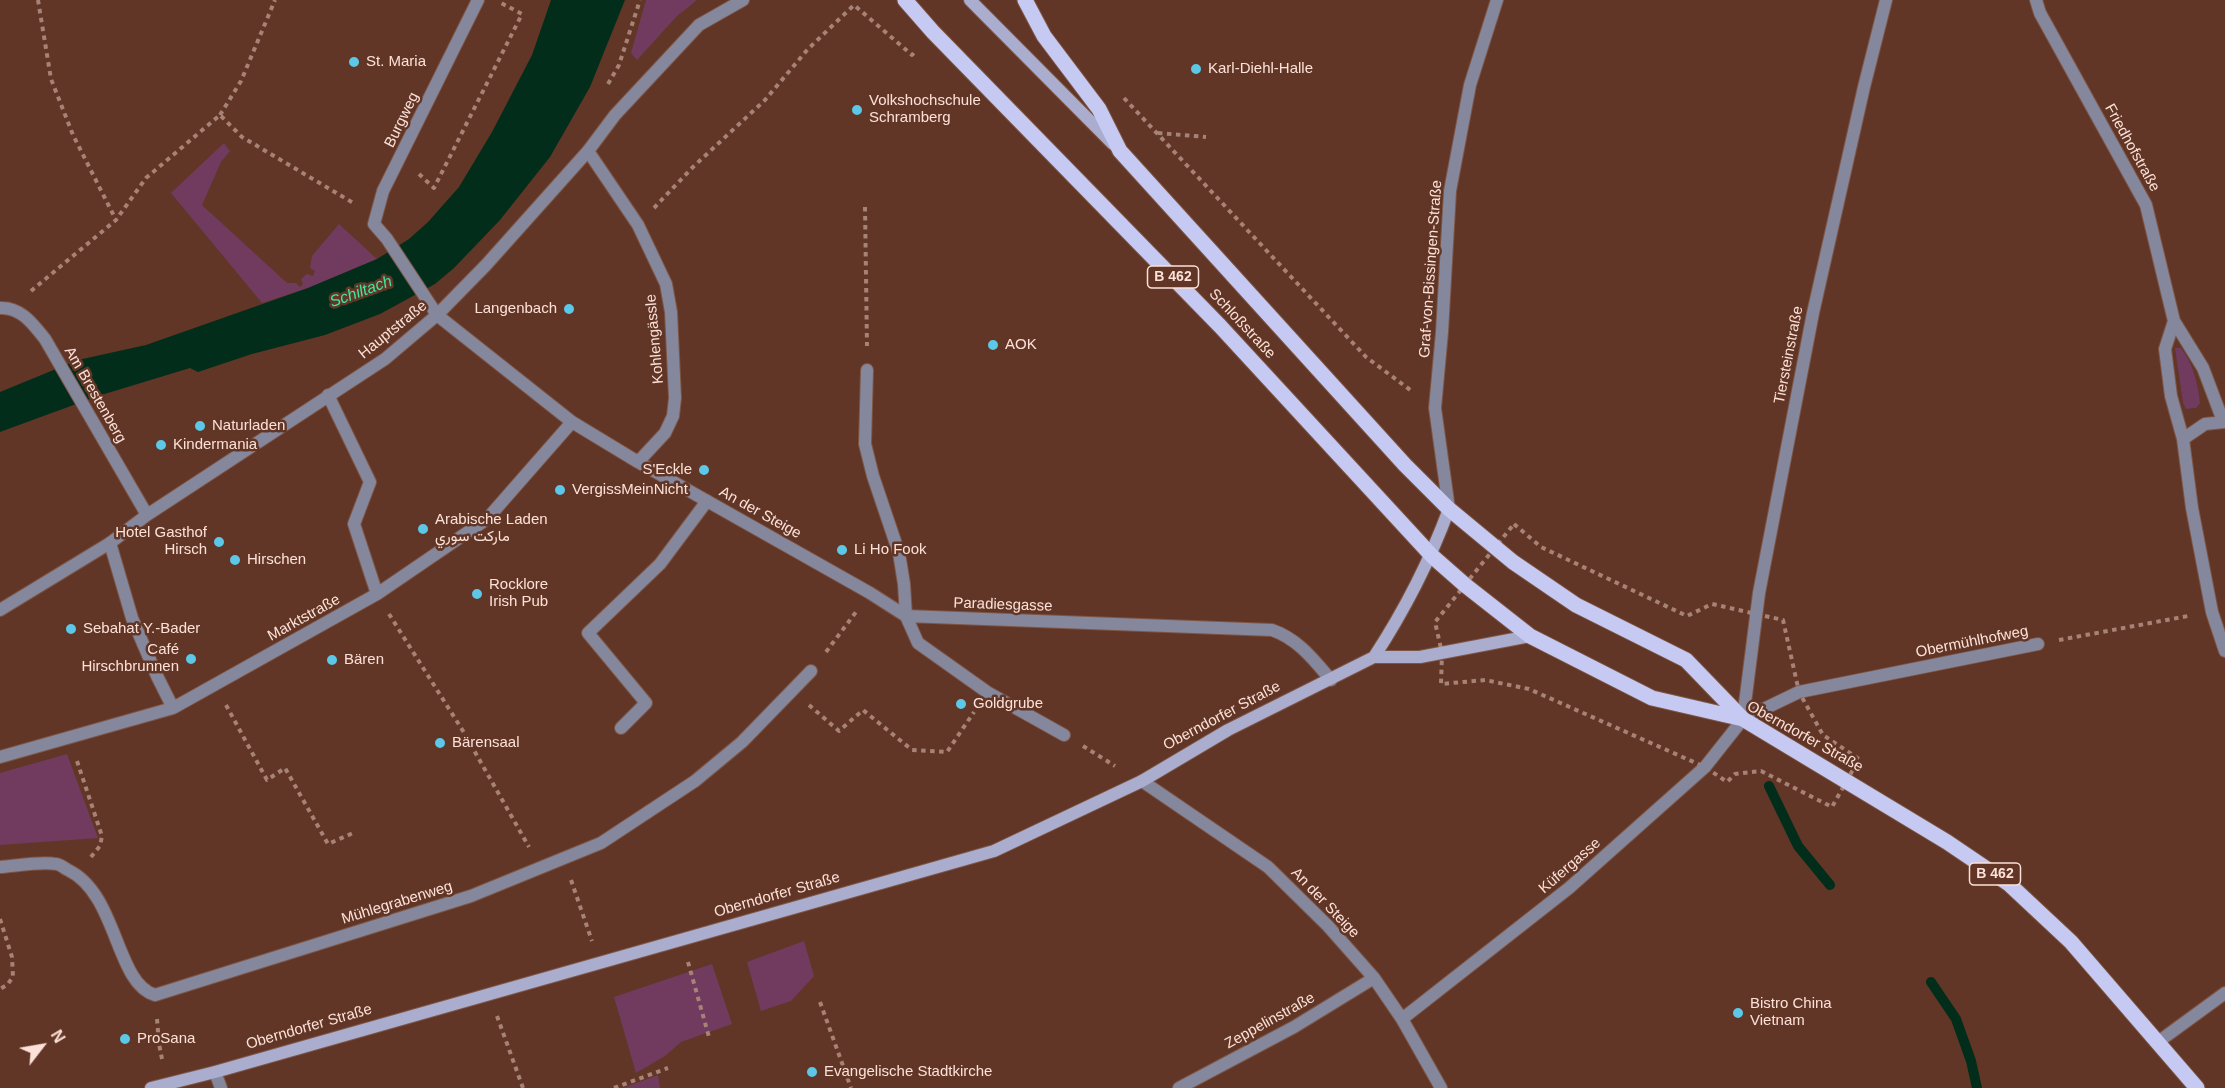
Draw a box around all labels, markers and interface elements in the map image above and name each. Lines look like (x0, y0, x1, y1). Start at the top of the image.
place label: St. Maria (366, 53, 426, 71)
marker: St. Maria (347, 55, 361, 69)
place label: Karl-Diehl-Halle (1208, 60, 1313, 78)
marker: Karl-Diehl-Halle (1189, 62, 1203, 76)
street label: Burgweg (381, 89, 423, 151)
place label: Volkshochschule Schramberg (869, 92, 981, 127)
street label: Friedhofstraße (2100, 101, 2164, 195)
marker: Volkshochschule Schramberg (850, 103, 864, 117)
street label: Graf-von-Bissingen-Straße (1416, 179, 1446, 359)
road number: B 462 (1148, 266, 1198, 288)
water label: Schiltach (327, 272, 395, 312)
street label: Schloßstraße (1205, 285, 1279, 363)
street label: Kohlengässle (642, 293, 668, 385)
street label: Hauptstraße (355, 297, 431, 363)
place label: Langenbach (474, 300, 557, 318)
marker: Langenbach (562, 302, 576, 316)
street label: Tiersteinstraße (1771, 304, 1807, 406)
place label: AOK (1005, 336, 1037, 354)
marker: AOK (986, 338, 1000, 352)
street label: Am Brestenberg (60, 344, 130, 446)
place label: Naturladen (212, 417, 285, 435)
marker: Naturladen (193, 419, 207, 433)
place label: Kindermania (173, 436, 257, 454)
marker: Kindermania (154, 438, 168, 452)
place label: S'Eckle (642, 461, 692, 479)
marker: S'Eckle (697, 463, 711, 477)
place label: VergissMeinNicht (572, 481, 688, 499)
marker: VergissMeinNicht (553, 483, 567, 497)
street label: An der Steige (716, 483, 804, 543)
place label: Arabische Laden ماركت سوري (435, 511, 548, 546)
marker: Arabische Laden ماركت سوري (416, 522, 430, 536)
place label: Hotel Gasthof Hirsch (115, 524, 207, 559)
marker: Hotel Gasthof Hirsch (212, 535, 226, 549)
place label: Li Ho Fook (854, 541, 927, 559)
marker: Li Ho Fook (835, 543, 849, 557)
place label: Hirschen (247, 551, 306, 569)
marker: Hirschen (228, 553, 242, 567)
place label: Rocklore Irish Pub (489, 576, 548, 611)
marker: Rocklore Irish Pub (470, 587, 484, 601)
street label: Marktstraße (265, 591, 343, 645)
street label: Paradiesgasse (953, 594, 1053, 616)
place label: Sebahat Y.-Bader (83, 620, 200, 638)
marker: Sebahat Y.-Bader (64, 622, 78, 636)
street label: Obermühlhofweg (1914, 622, 2030, 662)
place label: Café Hirschbrunnen (81, 641, 179, 676)
place label: Bären (344, 651, 384, 669)
marker: Café Hirschbrunnen (184, 652, 198, 666)
marker: Bären (325, 653, 339, 667)
street label: Oberndorfer Straße (1160, 678, 1284, 754)
place label: Goldgrube (973, 695, 1043, 713)
marker: Goldgrube (954, 697, 968, 711)
street label: Oberndorfer Straße (1744, 698, 1866, 776)
place label: Bärensaal (452, 734, 520, 752)
marker: Bärensaal (433, 736, 447, 750)
street label: Küfergasse (1535, 834, 1605, 898)
road number: B 462 (1970, 863, 2020, 885)
street label: An der Steige (1287, 864, 1363, 942)
street label: Oberndorfer Straße (712, 868, 842, 922)
street label: Mühlegrabenweg (339, 878, 455, 928)
street label: Zeppelinstraße (1222, 989, 1318, 1053)
place label: Bistro China Vietnam (1750, 995, 1832, 1030)
street label: Oberndorfer Straße (244, 1000, 374, 1054)
marker: Bistro China Vietnam (1731, 1006, 1745, 1020)
north arrow (12, 1016, 72, 1076)
text: N (48, 1027, 68, 1046)
place label: ProSana (137, 1030, 195, 1048)
marker: ProSana (118, 1032, 132, 1046)
place label: Evangelische Stadtkirche (824, 1063, 992, 1081)
marker: Evangelische Stadtkirche (805, 1065, 819, 1079)

